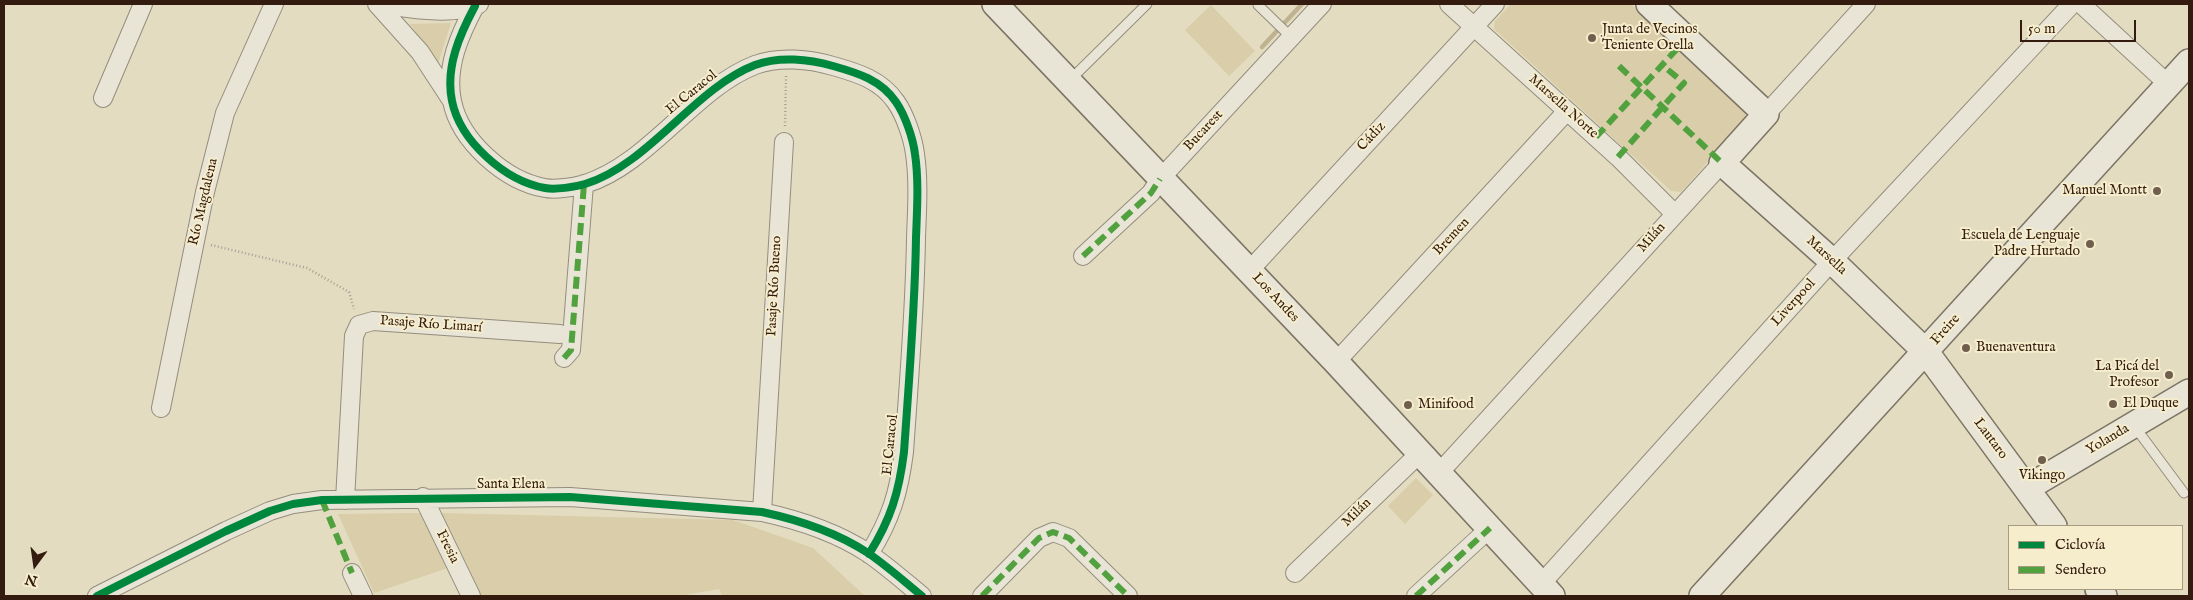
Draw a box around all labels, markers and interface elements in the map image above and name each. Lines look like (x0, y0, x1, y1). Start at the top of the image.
scale bar (2023, 10, 2139, 42)
text: 50 m (2028, 19, 2056, 38)
place label: Junta de Vecinos Teniente Orella (1602, 22, 1697, 54)
marker: Junta de Vecinos Teniente Orella (1586, 32, 1598, 44)
street label: El Caracol (663, 67, 721, 119)
street label: Marsella Norte (1525, 71, 1601, 143)
street label: Bucarest (1181, 107, 1227, 155)
street label: Cádiz (1354, 119, 1390, 155)
street label: Río Magdalena (186, 157, 222, 247)
place label: Manuel Montt (2062, 183, 2147, 199)
marker: Manuel Montt (2151, 185, 2163, 197)
street label: Bremen (1430, 215, 1474, 259)
street label: Milán (1634, 220, 1670, 256)
place label: Escuela de Lenguaje Padre Hurtado (1961, 228, 2080, 260)
street label: Marsella (1802, 233, 1850, 279)
street label: Pasaje Río Bueno (764, 235, 786, 337)
marker: Escuela de Lenguaje Padre Hurtado (2084, 238, 2096, 250)
street label: Los Andes (1248, 270, 1302, 326)
street label: Liverpool (1768, 276, 1820, 330)
street label: Freire (1928, 311, 1964, 349)
street label: Pasaje Río Limarí (379, 313, 483, 337)
place label: Buenaventura (1976, 340, 2056, 356)
marker: Buenaventura (1960, 342, 1972, 354)
place label: La Picá del Profesor (2095, 359, 2159, 392)
marker: La Picá del Profesor (2163, 369, 2175, 381)
place label: El Duque (2123, 396, 2179, 412)
place label: Minifood (1418, 397, 1474, 413)
marker: El Duque (2107, 398, 2119, 410)
marker: Minifood (1402, 399, 1414, 411)
street label: El Caracol (879, 414, 903, 476)
street label: Lautaro (1969, 415, 2011, 463)
street label: Yolanda (2084, 421, 2132, 459)
marker: Vikingo (2036, 454, 2048, 466)
place label: Vikingo (2019, 468, 2065, 484)
street label: Santa Elena (477, 477, 545, 493)
street label: Milán (1339, 495, 1375, 531)
legend (2008, 525, 2183, 590)
street label: Fresia (432, 528, 462, 566)
text: Ciclovía (2055, 535, 2105, 554)
north arrow (10, 540, 60, 590)
text: Sendero (2055, 560, 2106, 579)
text: N (23, 569, 39, 590)

